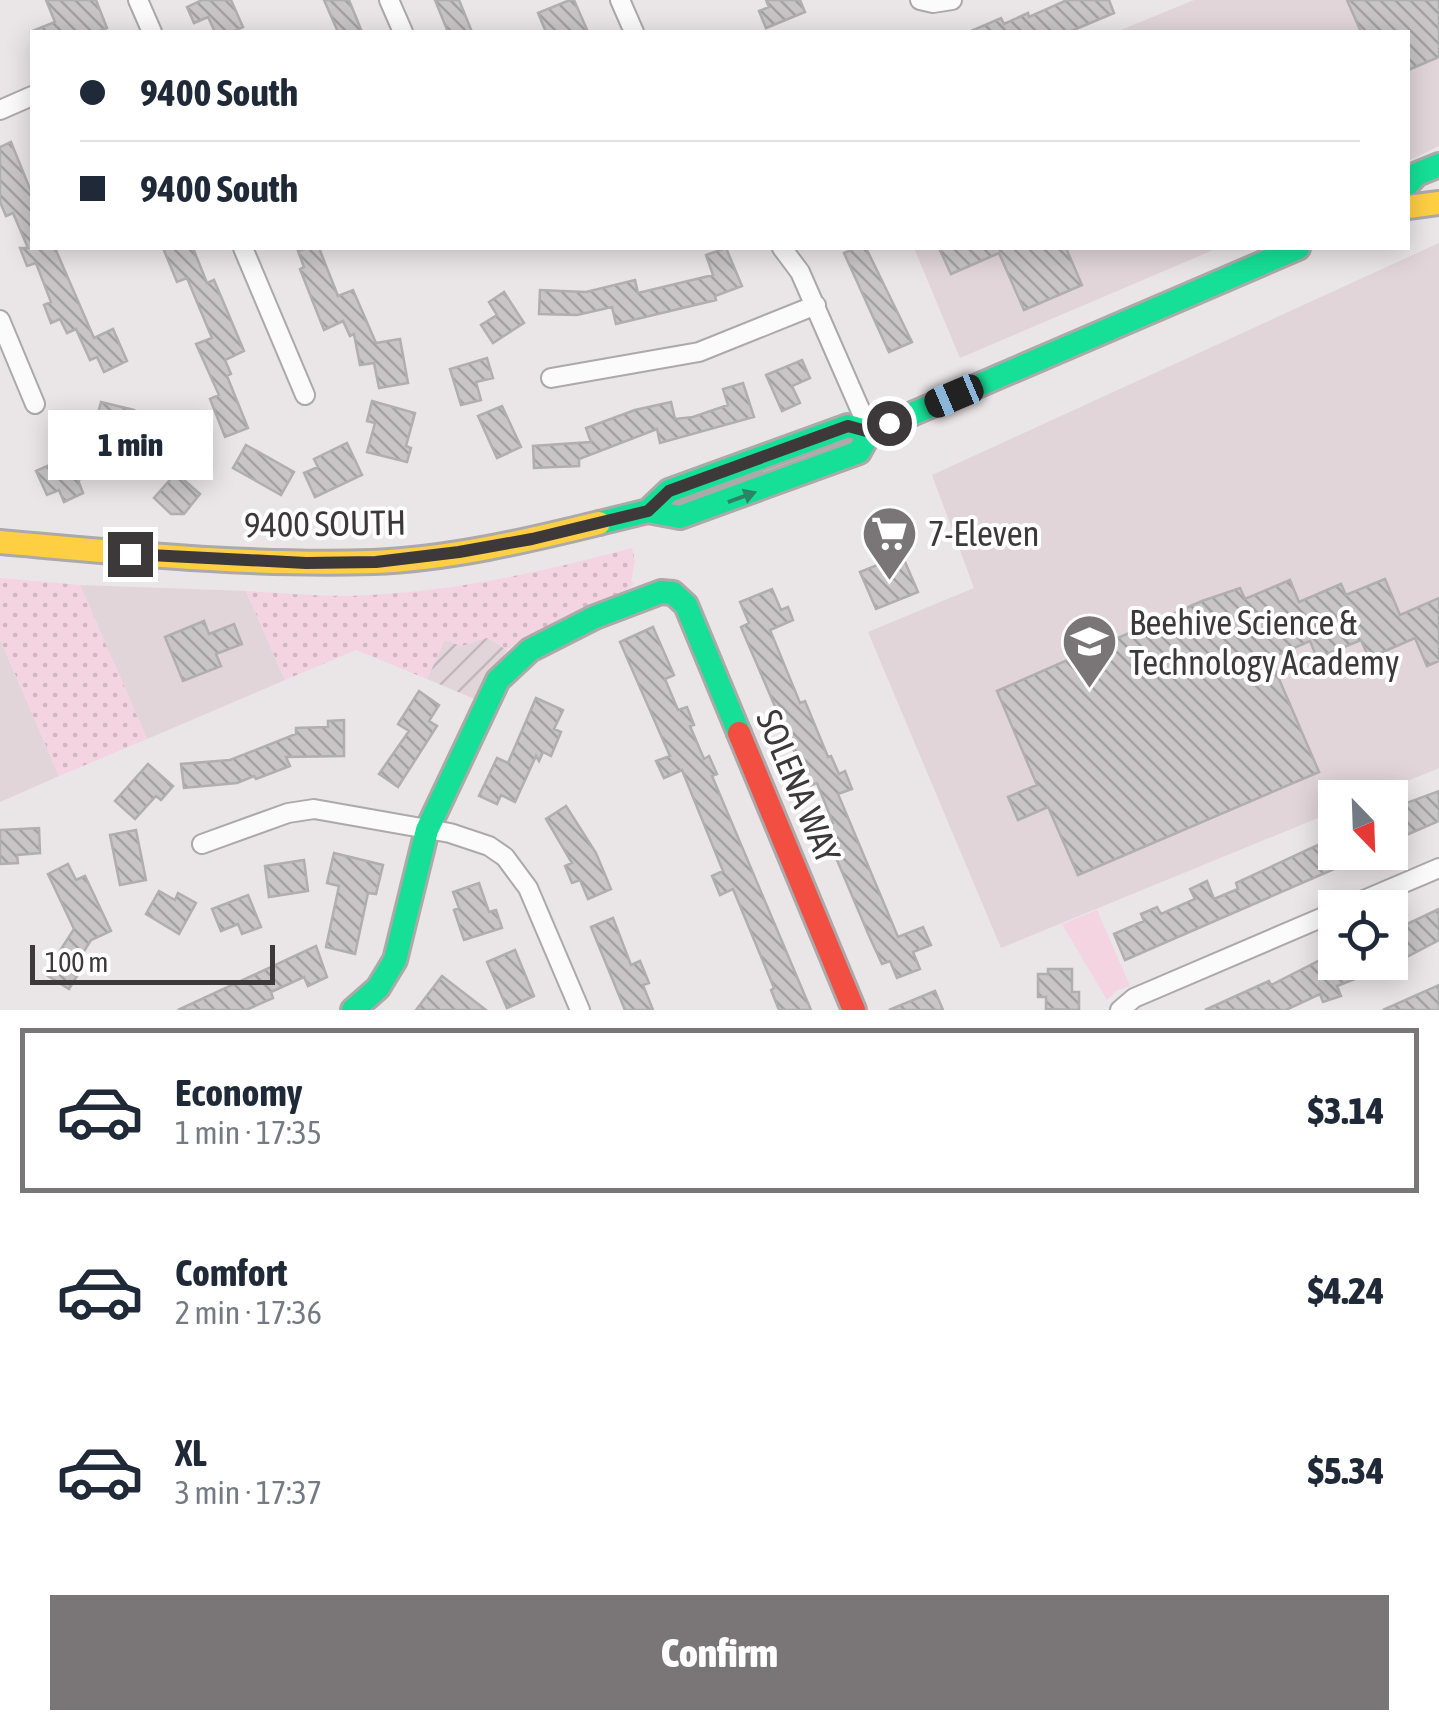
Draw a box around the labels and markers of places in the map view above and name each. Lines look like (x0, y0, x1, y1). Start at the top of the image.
supermarket icon: 7-Eleven (859, 503, 919, 582)
place label: 7-Eleven (928, 513, 1040, 553)
place label: Beehive Science & Technology Academy (1129, 602, 1399, 682)
school or university icon: Beehive Science & Technology Academy (1060, 612, 1120, 691)

